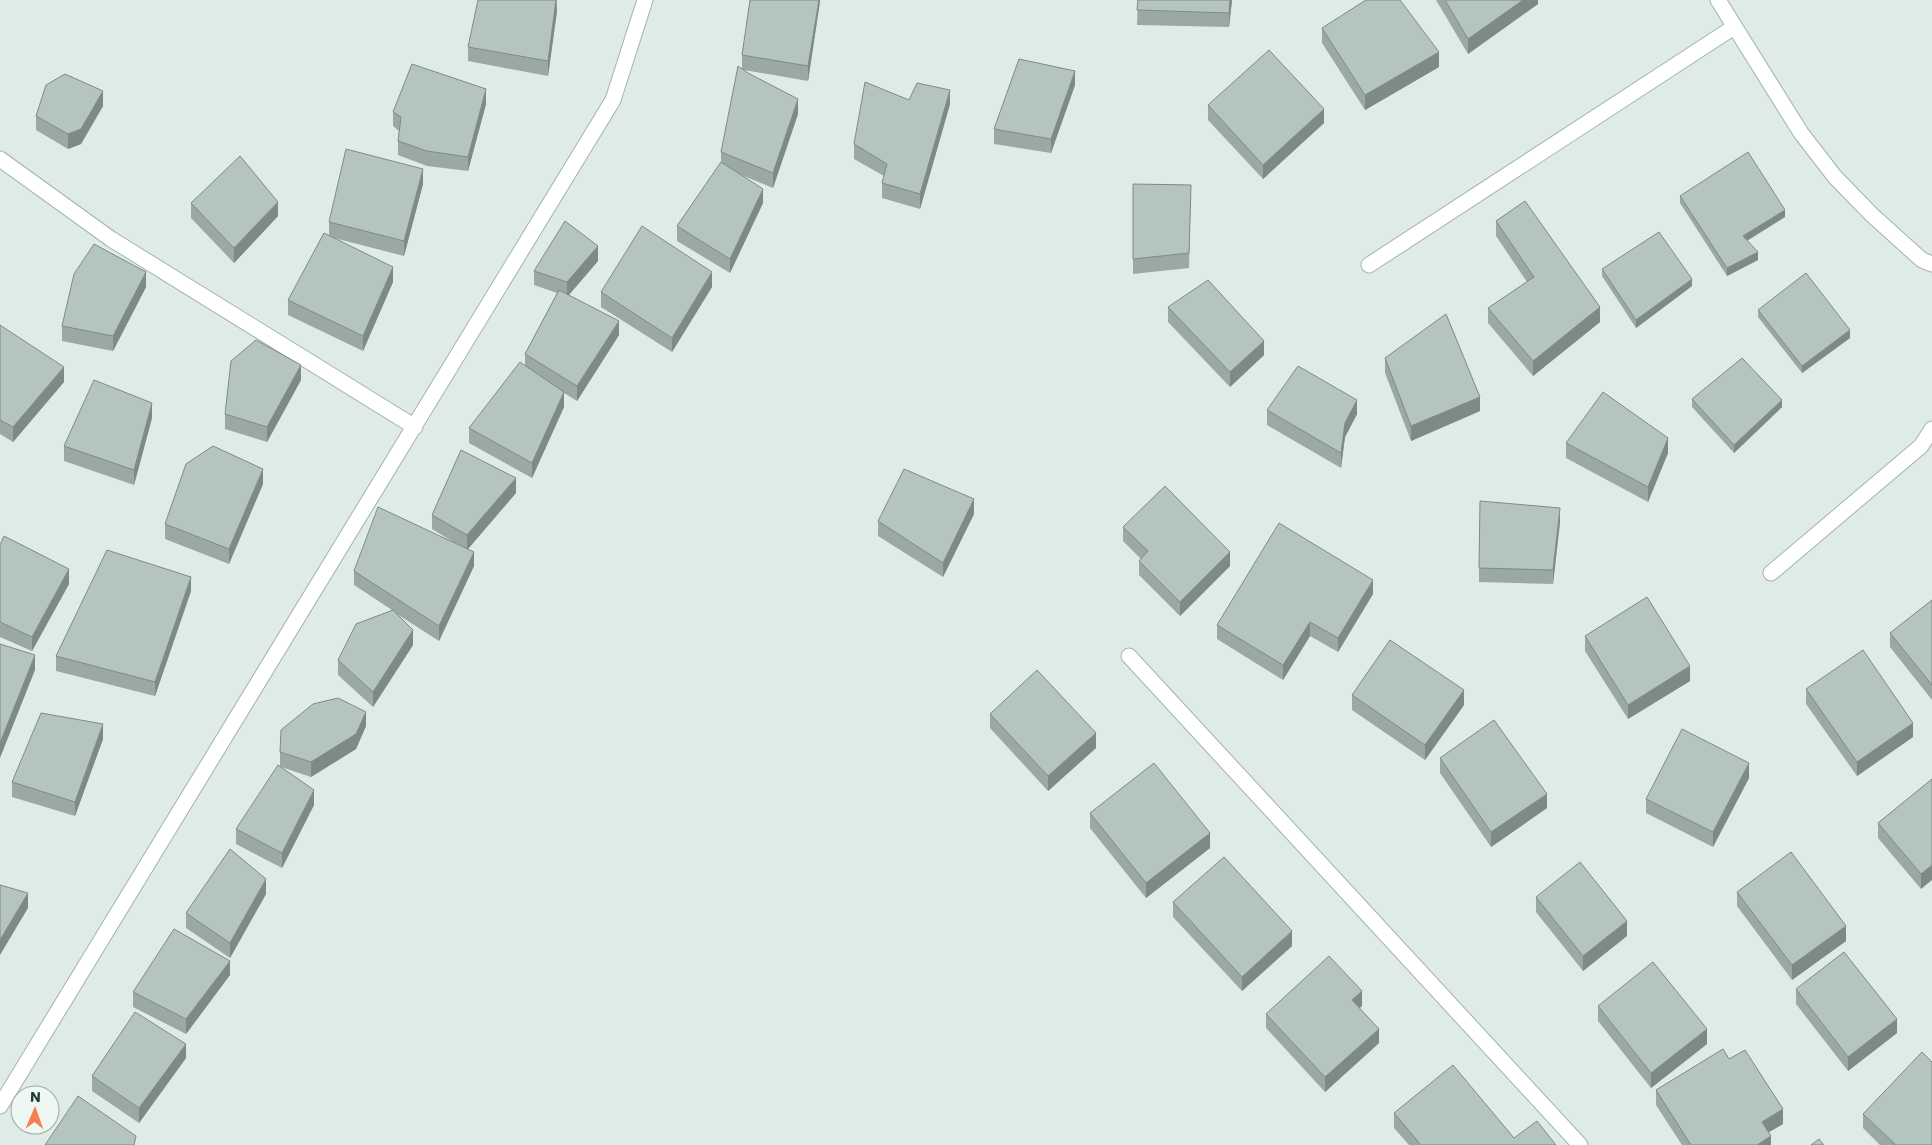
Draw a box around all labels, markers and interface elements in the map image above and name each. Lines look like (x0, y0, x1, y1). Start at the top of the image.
north arrow (10, 1085, 60, 1135)
text: N (30, 1087, 41, 1107)

